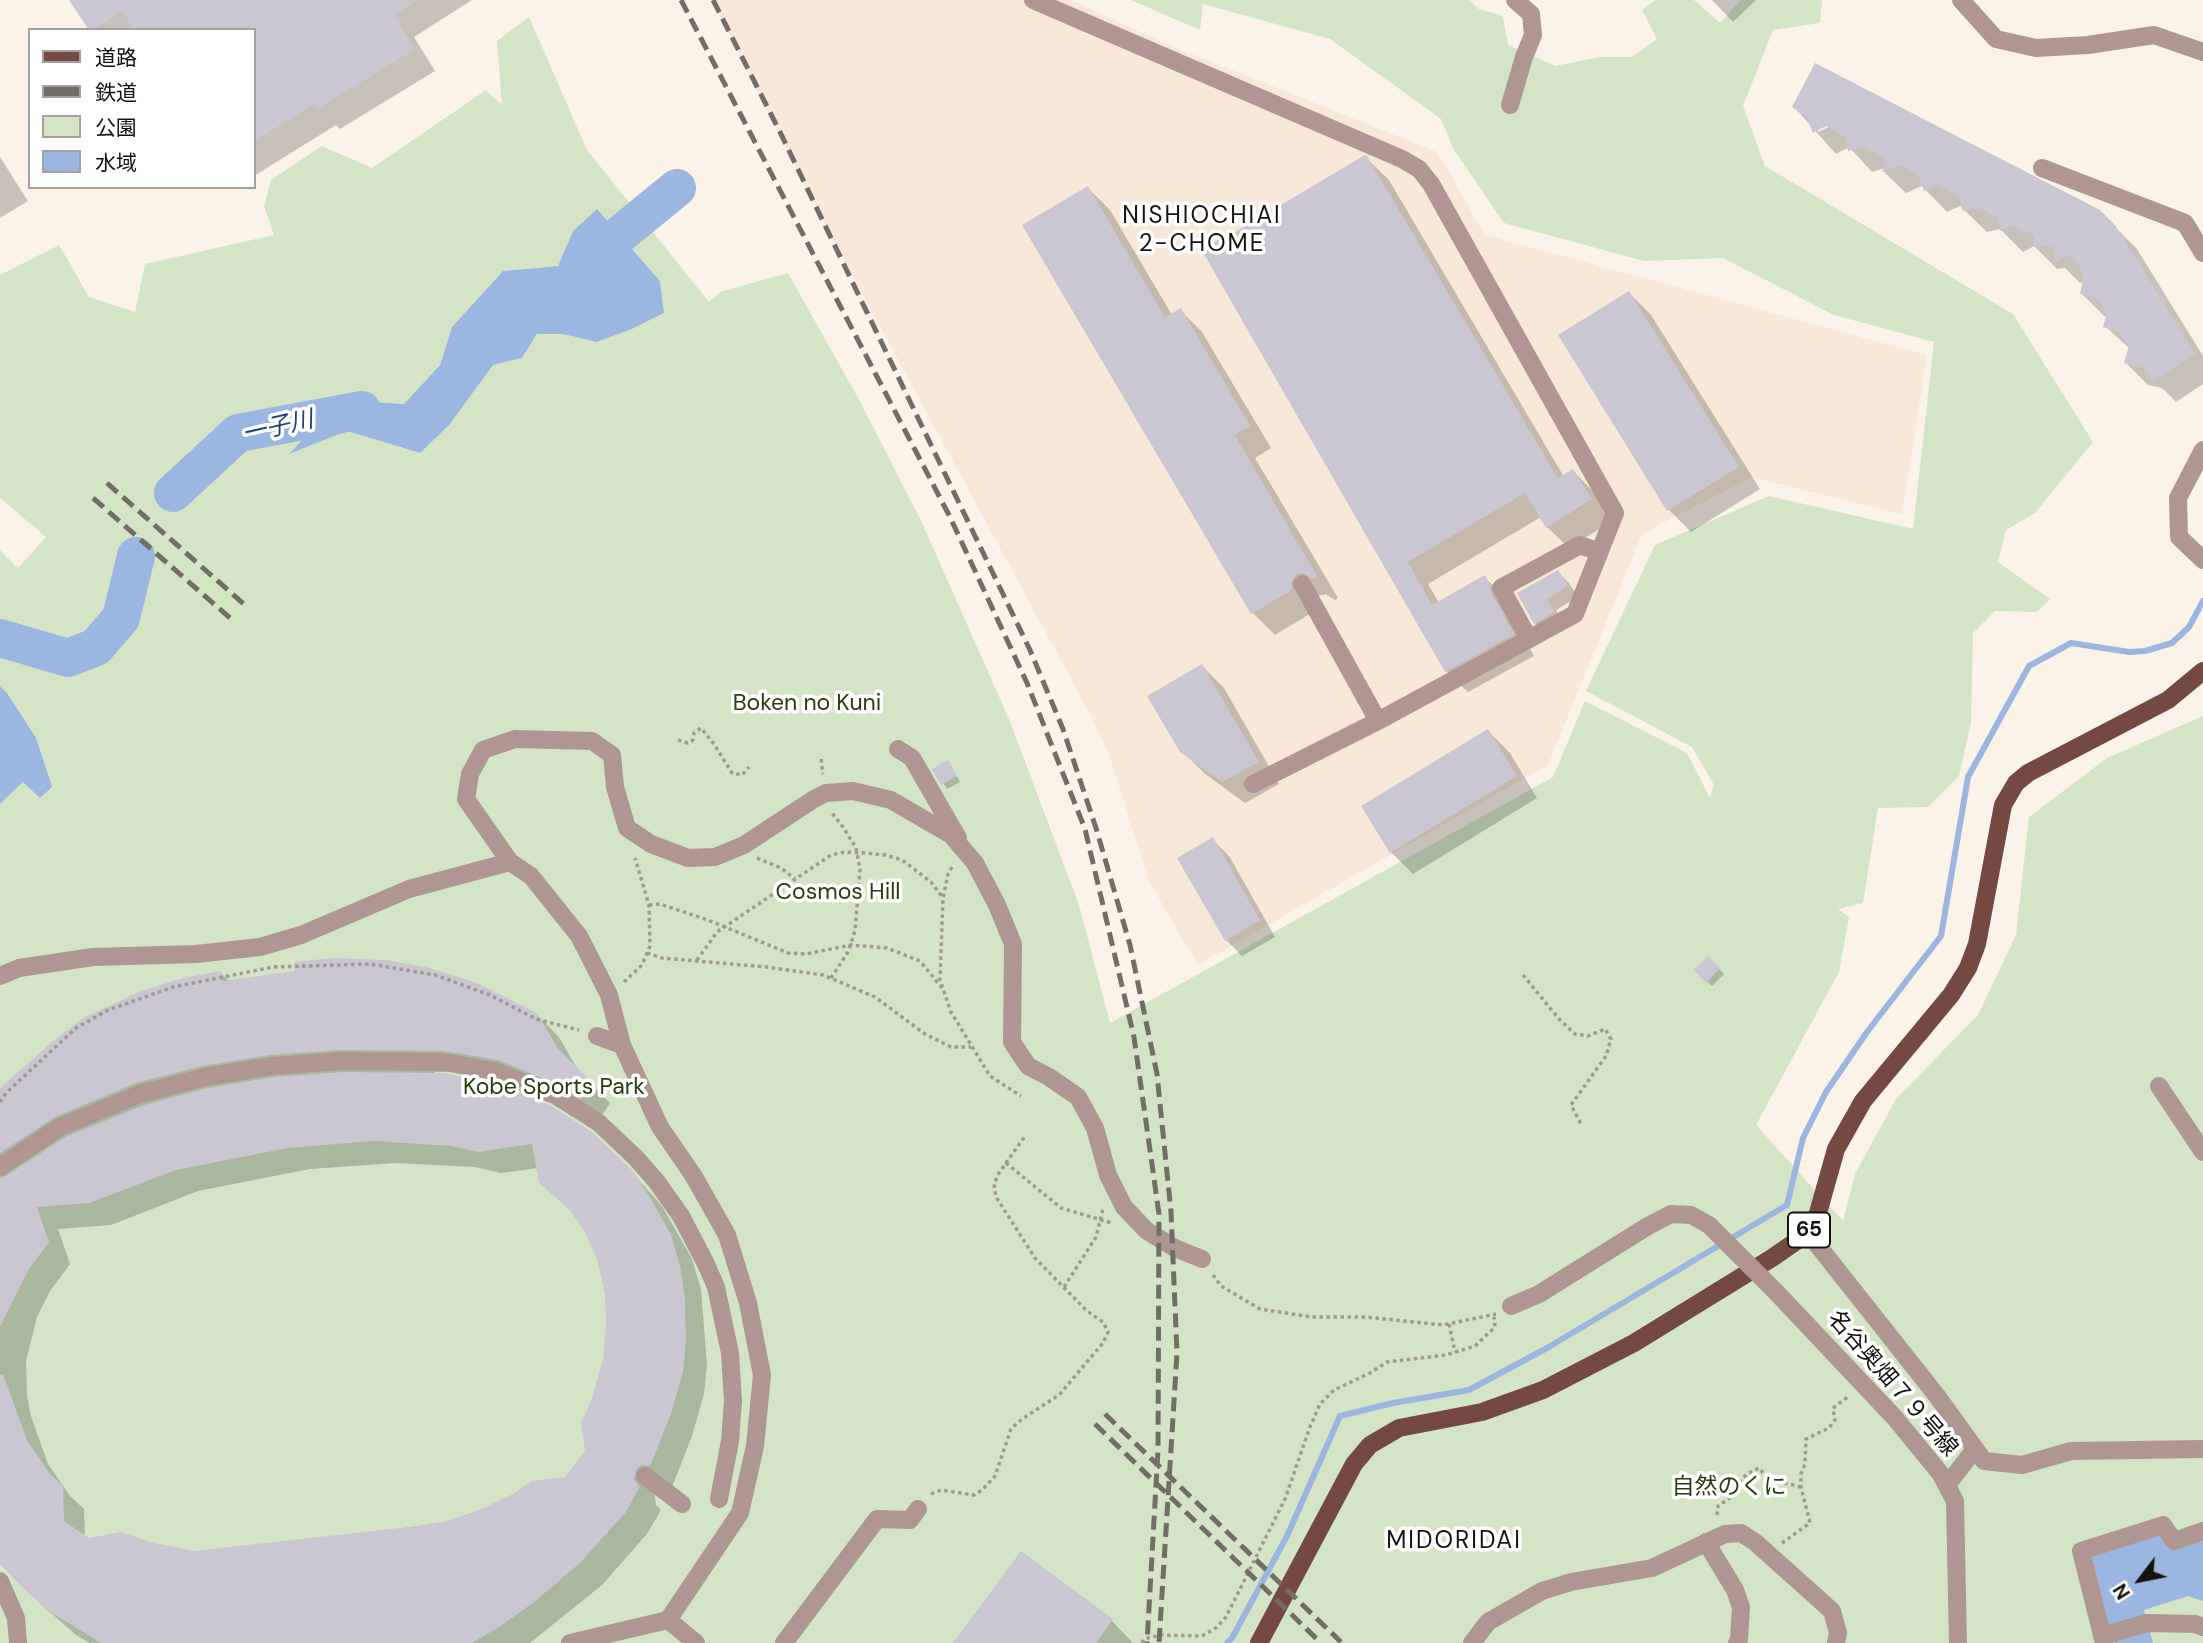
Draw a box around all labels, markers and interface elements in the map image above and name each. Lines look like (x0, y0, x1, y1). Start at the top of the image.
legend (28, 28, 256, 189)
text: 道路 (95, 44, 137, 72)
text: 鉄道 (95, 79, 137, 107)
text: 公園 (95, 114, 137, 142)
text: 水域 (95, 149, 137, 177)
district label: NISHIOCHIAI 2-CHOME (1124, 203, 1280, 259)
water label: 一子川 (240, 406, 316, 450)
park label: Boken no Kuni (733, 690, 881, 718)
park label: Cosmos Hill (776, 879, 900, 907)
park label: Kobe Sports Park (463, 1074, 645, 1102)
road number: 65 (1788, 1212, 1830, 1248)
street label: 名谷奥畑７９号線 (1821, 1306, 1963, 1462)
park label: 自然のくに (1672, 1474, 1786, 1502)
district label: MIDORIDAI (1387, 1528, 1521, 1556)
north arrow (2105, 1545, 2175, 1615)
text: N (2107, 1579, 2136, 1604)

